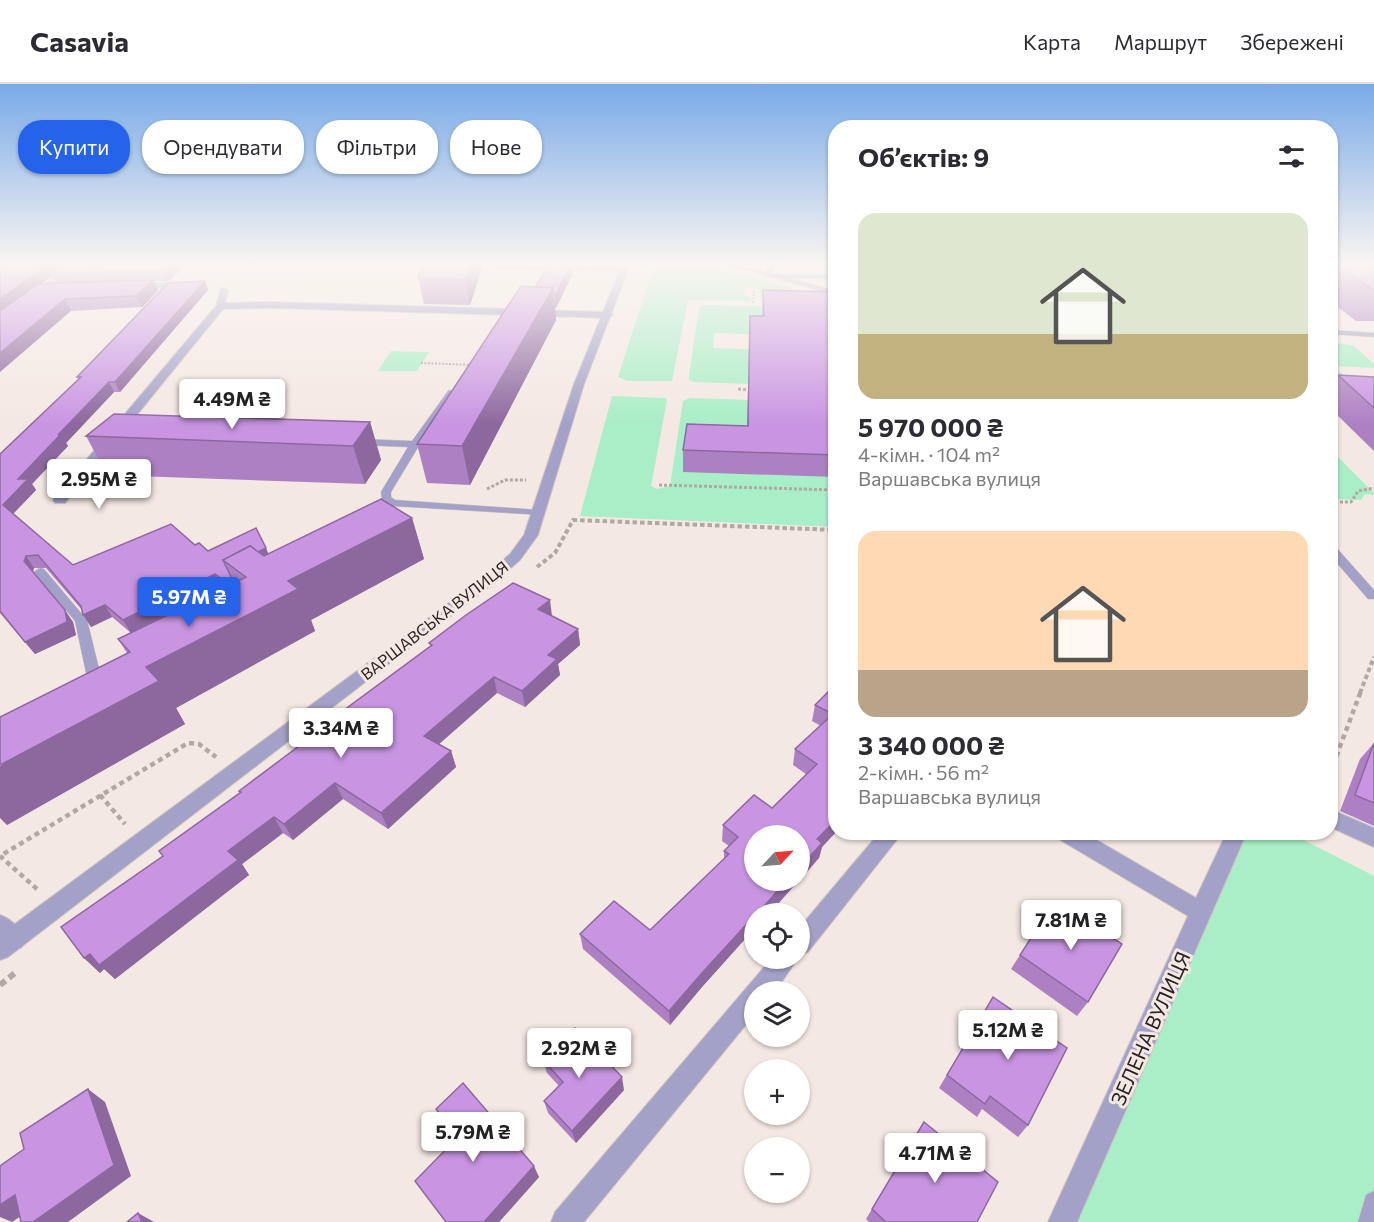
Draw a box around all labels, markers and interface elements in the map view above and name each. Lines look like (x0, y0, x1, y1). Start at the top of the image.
text: Casavia (30, 24, 129, 58)
text: Карта (1023, 29, 1081, 54)
text: Маршрут (1114, 29, 1207, 54)
text: Збережені (1240, 29, 1344, 54)
chip: Купити (18, 120, 130, 174)
chip: Орендувати (142, 120, 304, 174)
chip: Фільтри (316, 120, 438, 174)
chip: Нове (450, 120, 542, 174)
icon: filters (1275, 140, 1308, 173)
text: Об’єктів: 9 (858, 141, 989, 172)
icon: home (1029, 252, 1137, 360)
pin: 4.49M ₴ (177, 379, 287, 430)
text: 4.49M ₴ (193, 386, 271, 410)
text: 5 970 000 ₴ (858, 411, 1003, 442)
text: 4-кімн. · 104 m² (858, 442, 1000, 466)
pin: 2.95M ₴ (44, 459, 154, 510)
text: 2.95M ₴ (61, 466, 137, 490)
text: Варшавська вулиця (858, 466, 1041, 490)
street label: ВАРШАВСЬКА ВУЛИЦЯ (357, 557, 511, 683)
icon: home (1029, 570, 1137, 678)
pin: 5.97M ₴ (134, 577, 244, 628)
text: 5.97M ₴ (151, 584, 227, 608)
pin: 3.34M ₴ (286, 708, 396, 759)
text: 3.34M ₴ (303, 715, 379, 739)
text: 3 340 000 ₴ (858, 729, 1005, 760)
text: 2-кімн. · 56 m² (858, 760, 989, 784)
text: Варшавська вулиця (858, 784, 1041, 808)
north arrow (744, 825, 810, 891)
map controls (744, 825, 810, 1203)
pin: 7.81M ₴ (1016, 900, 1126, 951)
button: locate (744, 903, 810, 969)
text: 7.81M ₴ (1035, 907, 1107, 931)
street label: ЗЕЛЕНА ВУЛИЦЯ (1105, 947, 1195, 1109)
button: layers (744, 981, 810, 1047)
pin: 5.12M ₴ (953, 1010, 1063, 1061)
text: 5.12M ₴ (972, 1017, 1044, 1041)
pin: 2.92M ₴ (524, 1028, 634, 1079)
text: 2.92M ₴ (541, 1035, 617, 1059)
button: + (744, 1059, 810, 1125)
pin: 5.79M ₴ (418, 1112, 528, 1163)
text: 5.79M ₴ (435, 1119, 511, 1143)
pin: 4.71M ₴ (880, 1133, 990, 1184)
button: − (744, 1137, 810, 1203)
text: 4.71M ₴ (899, 1140, 971, 1164)

